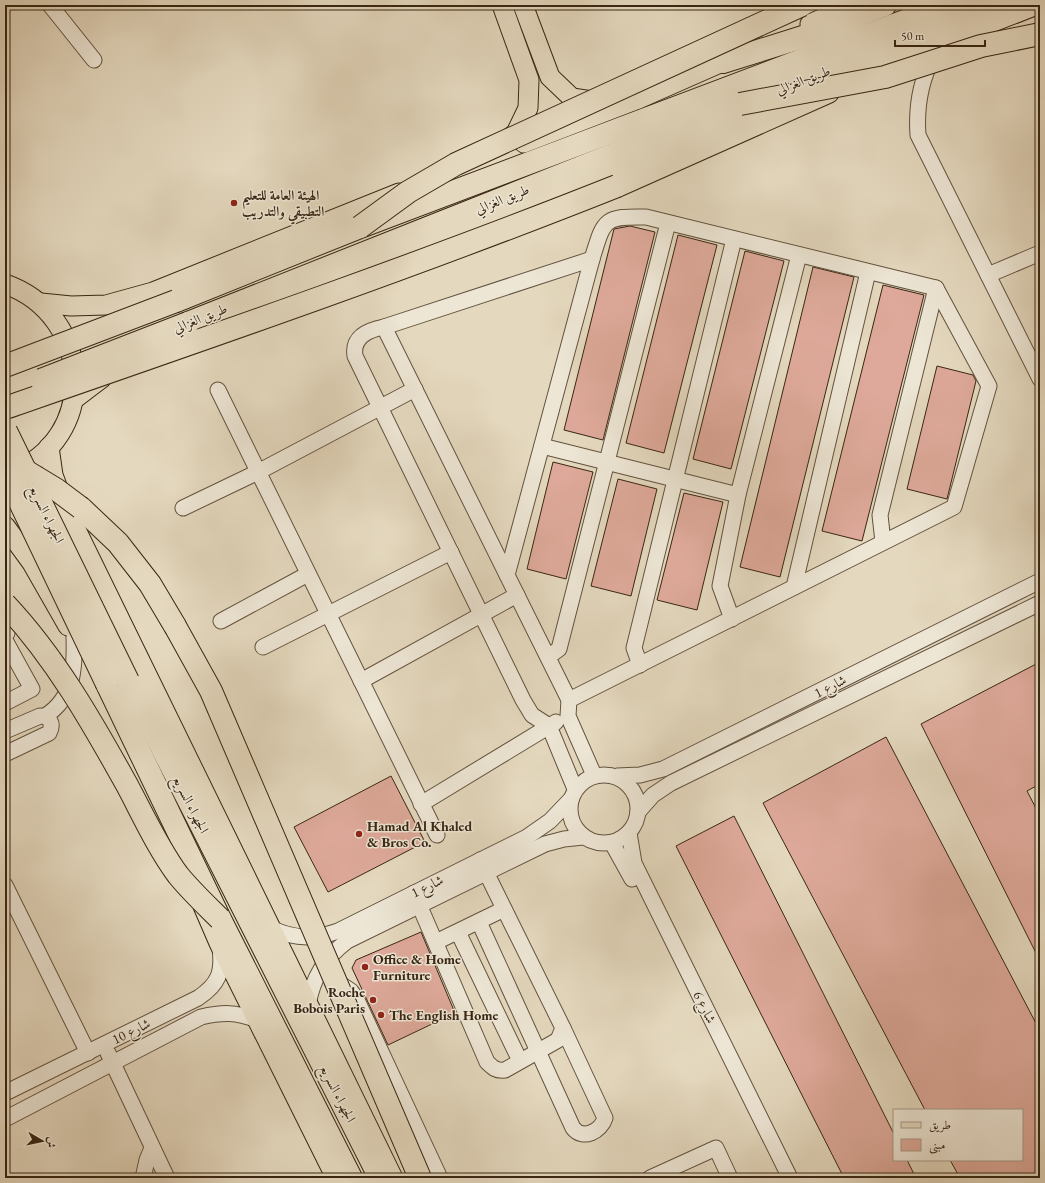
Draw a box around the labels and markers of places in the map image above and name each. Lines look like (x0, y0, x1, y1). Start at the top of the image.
place label: الهيئة العامة للتعليم التطبيقي والتدريب (242, 186, 324, 225)
marker: الهيئة العامة للتعليم التطبيقي والتدريب (229, 198, 239, 208)
place label: Hamad Al Khaled & Bros Co. (367, 817, 472, 851)
marker: Hamad Al Khaled & Bros Co. (354, 829, 364, 839)
place label: Office & Home Furniture (373, 950, 461, 984)
marker: Office & Home Furniture (360, 962, 370, 972)
place label: Roche Bobois Paris (293, 983, 365, 1017)
marker: Roche Bobois Paris (368, 995, 378, 1005)
place label: The English Home (389, 1006, 499, 1024)
marker: The English Home (376, 1010, 386, 1020)

